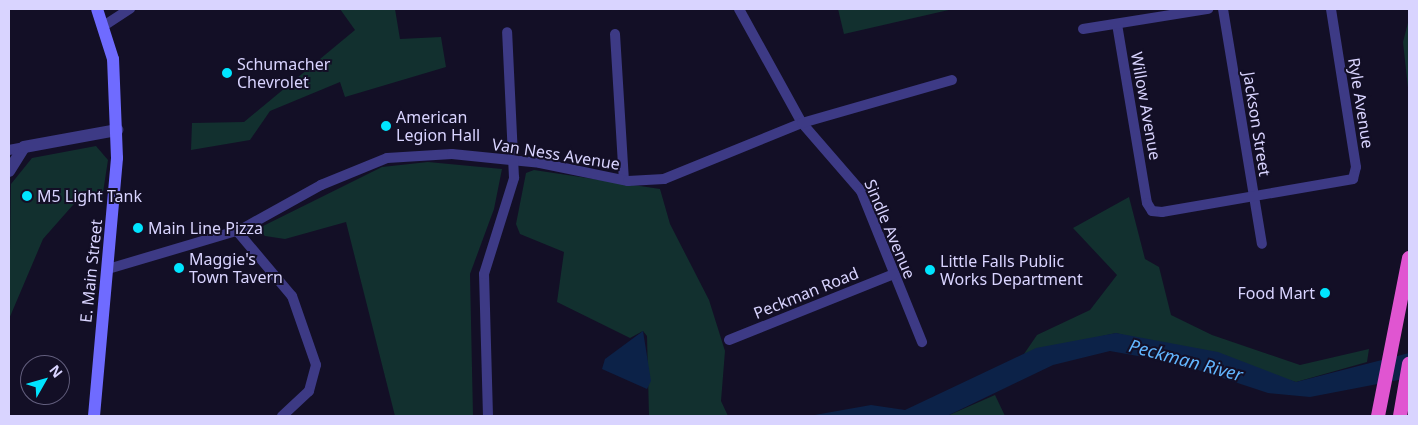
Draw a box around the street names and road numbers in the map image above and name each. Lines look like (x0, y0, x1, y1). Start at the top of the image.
street label: Willow Avenue (1127, 50, 1165, 162)
street label: Ryle Avenue (1344, 56, 1378, 150)
street label: Jackson Street (1239, 70, 1275, 178)
street label: Van Ness Avenue (491, 134, 621, 174)
street label: Sindle Avenue (860, 176, 920, 282)
street label: E. Main Street (76, 218, 106, 324)
street label: Peckman Road (751, 263, 861, 323)

